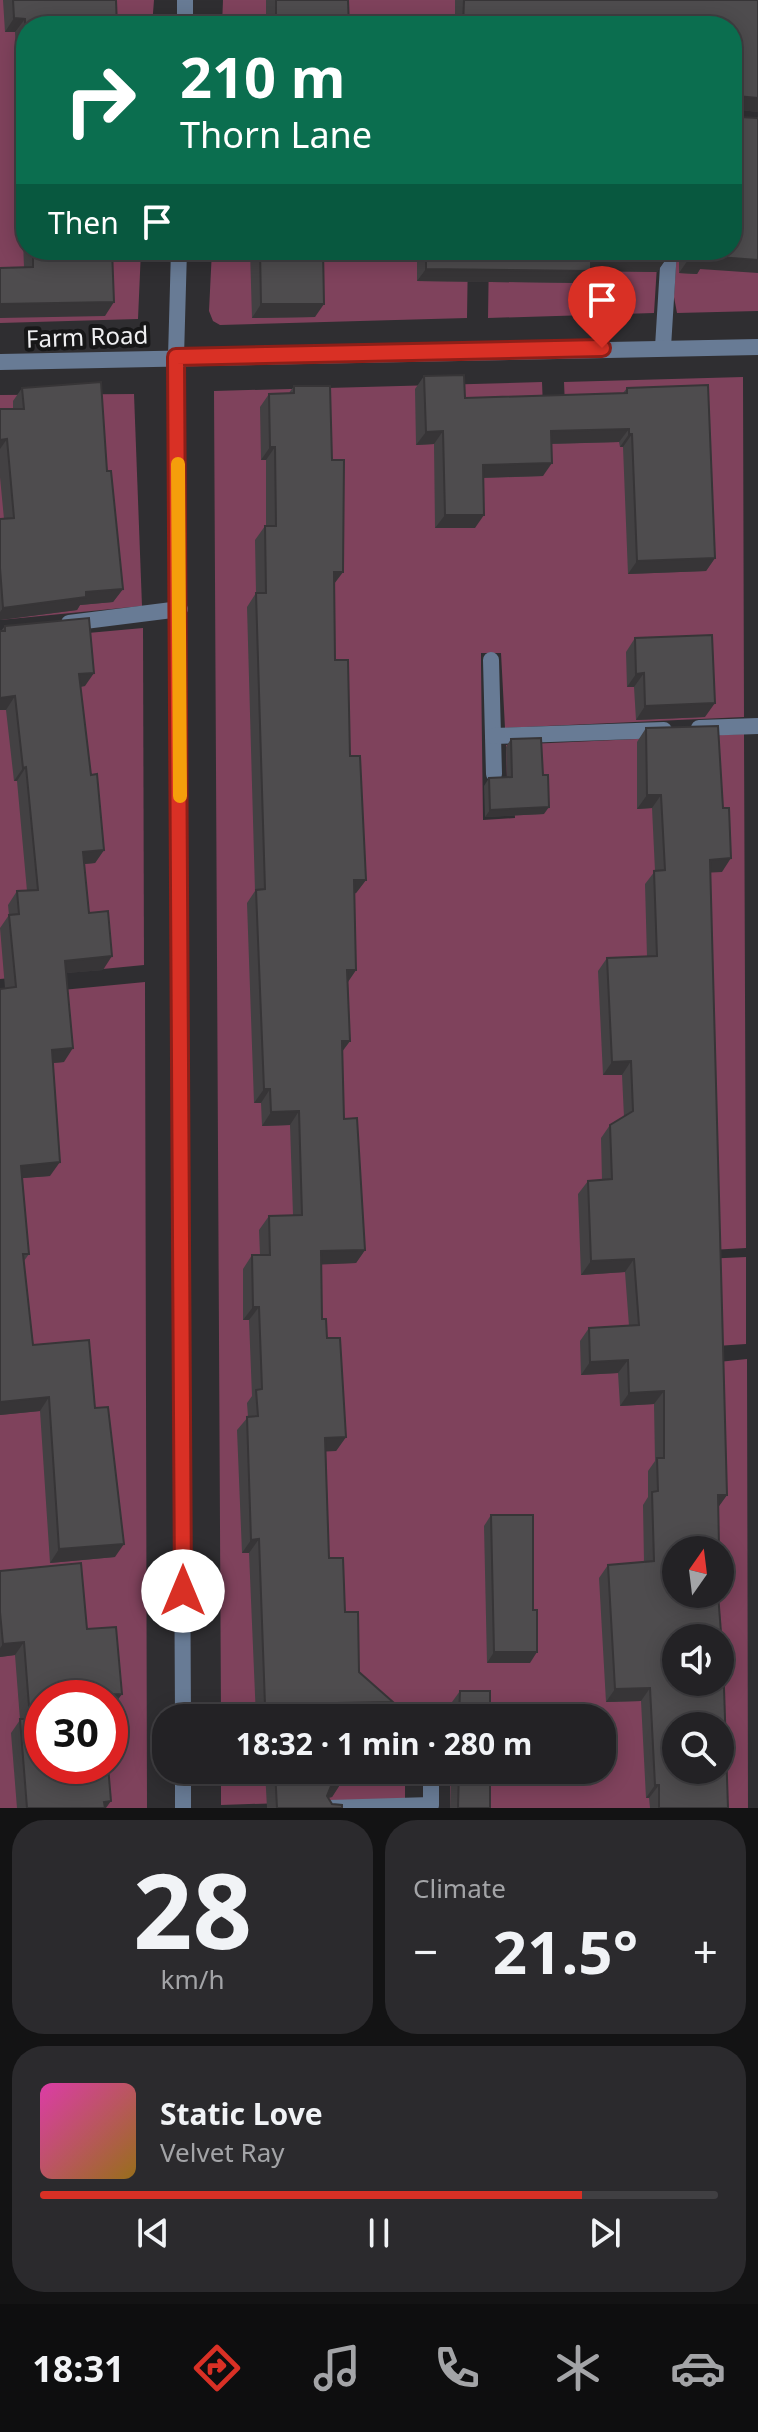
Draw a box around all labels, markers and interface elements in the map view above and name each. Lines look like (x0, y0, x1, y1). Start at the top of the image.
text: 210 m (180, 38, 345, 114)
icon: right (48, 48, 152, 152)
text: Thorn Lane (180, 110, 372, 159)
icon: arrive (135, 200, 179, 244)
text: Then (48, 202, 119, 243)
pin (568, 266, 636, 348)
icon: arrive (580, 278, 624, 322)
street label: Farm Road (25, 317, 149, 355)
north arrow (662, 1536, 734, 1608)
map controls (662, 1536, 734, 1784)
position arrow (141, 1549, 225, 1633)
button: sound (662, 1624, 734, 1696)
speed limit sign: 30 (24, 1680, 128, 1784)
button: search (662, 1712, 734, 1784)
text: 18:32 · 1 min · 280 m (236, 1723, 532, 1764)
text: 28 (133, 1838, 252, 1979)
text: Climate (413, 1870, 506, 1906)
text: 21.5° (493, 1910, 638, 1992)
text: − (413, 1921, 438, 1981)
text: + (693, 1921, 718, 1981)
text: km/h (161, 1961, 224, 1997)
text: Static Love (160, 2093, 323, 2134)
text: Velvet Ray (160, 2134, 285, 2170)
icon: previous (131, 2211, 175, 2255)
icon: pause (357, 2211, 401, 2255)
icon: next (583, 2211, 627, 2255)
icon: directions (189, 2340, 245, 2396)
icon: music (309, 2340, 365, 2396)
icon: phone (429, 2340, 485, 2396)
icon: climate (550, 2340, 606, 2396)
icon: car (670, 2340, 726, 2396)
text: 18:31 (32, 2344, 125, 2393)

